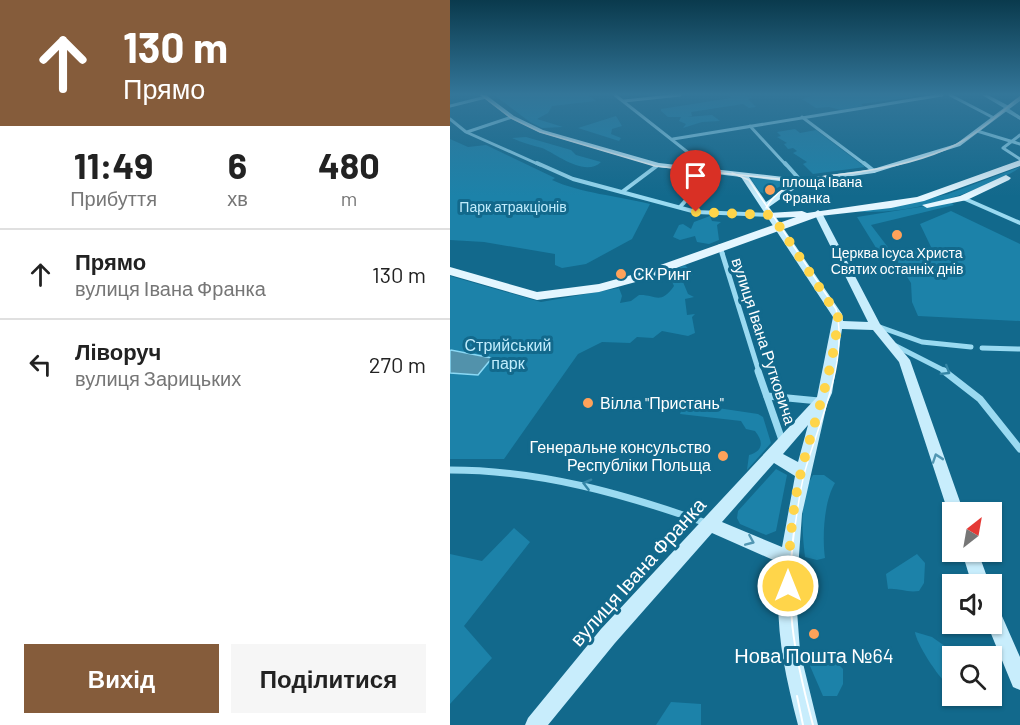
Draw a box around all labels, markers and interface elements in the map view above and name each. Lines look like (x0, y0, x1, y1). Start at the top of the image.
text: 130 m (123, 21, 228, 71)
icon: ahead (24, 24, 102, 102)
text: Прямо (123, 72, 205, 104)
text: 11:49 (74, 143, 153, 186)
text: 6 (228, 143, 247, 186)
text: 480 (318, 143, 380, 186)
pin (670, 150, 721, 212)
icon: arrive (679, 159, 712, 192)
place label: площа Івана Франка (782, 173, 862, 206)
marker: площа Івана Франка (763, 183, 777, 197)
text: Прибуття (70, 186, 157, 210)
text: хв (227, 186, 248, 210)
text: m (341, 186, 357, 210)
park label: Парк атракціонів (459, 198, 567, 215)
marker: Церква Ісуса Христа Святих останніх днів (890, 228, 904, 242)
place label: Церква Ісуса Христа Святих останніх днів (831, 244, 963, 277)
text: Прямо (75, 248, 146, 274)
street label: вулиця Івана Рутковича (728, 255, 800, 427)
icon: ahead (24, 258, 57, 291)
text: 130 m (372, 261, 426, 287)
place label: СК Ринг (633, 264, 692, 283)
marker: СК Ринг (614, 267, 628, 281)
text: вулиця Івана Франка (75, 276, 266, 300)
park label: Стрийський парк (465, 335, 551, 372)
text: Ліворуч (75, 338, 161, 364)
icon: left (24, 348, 57, 381)
text: 270 m (369, 351, 426, 377)
one-way arrow (940, 363, 950, 375)
text: вулиця Зарицьких (75, 366, 241, 390)
place label: Вілла "Пристань" (600, 393, 724, 412)
marker: Вілла "Пристань" (581, 396, 595, 410)
place label: Генеральне консульство Республіки Польща (530, 437, 711, 474)
marker: Генеральне консульство Республіки Польща (716, 449, 730, 463)
one-way arrow (932, 453, 945, 464)
one-way arrow (582, 479, 593, 491)
street label: вулиця Івана Франка (564, 492, 711, 650)
north arrow (942, 502, 1002, 562)
map controls (942, 502, 1002, 706)
one-way arrow (744, 534, 755, 546)
position arrow (756, 554, 820, 618)
button: sound (942, 574, 1002, 634)
marker: Нова Пошта №64 (807, 627, 821, 641)
place label: Нова Пошта №64 (734, 643, 894, 667)
button: Вихід (24, 644, 219, 713)
button: Поділитися (231, 644, 426, 713)
button: search (942, 646, 1002, 706)

